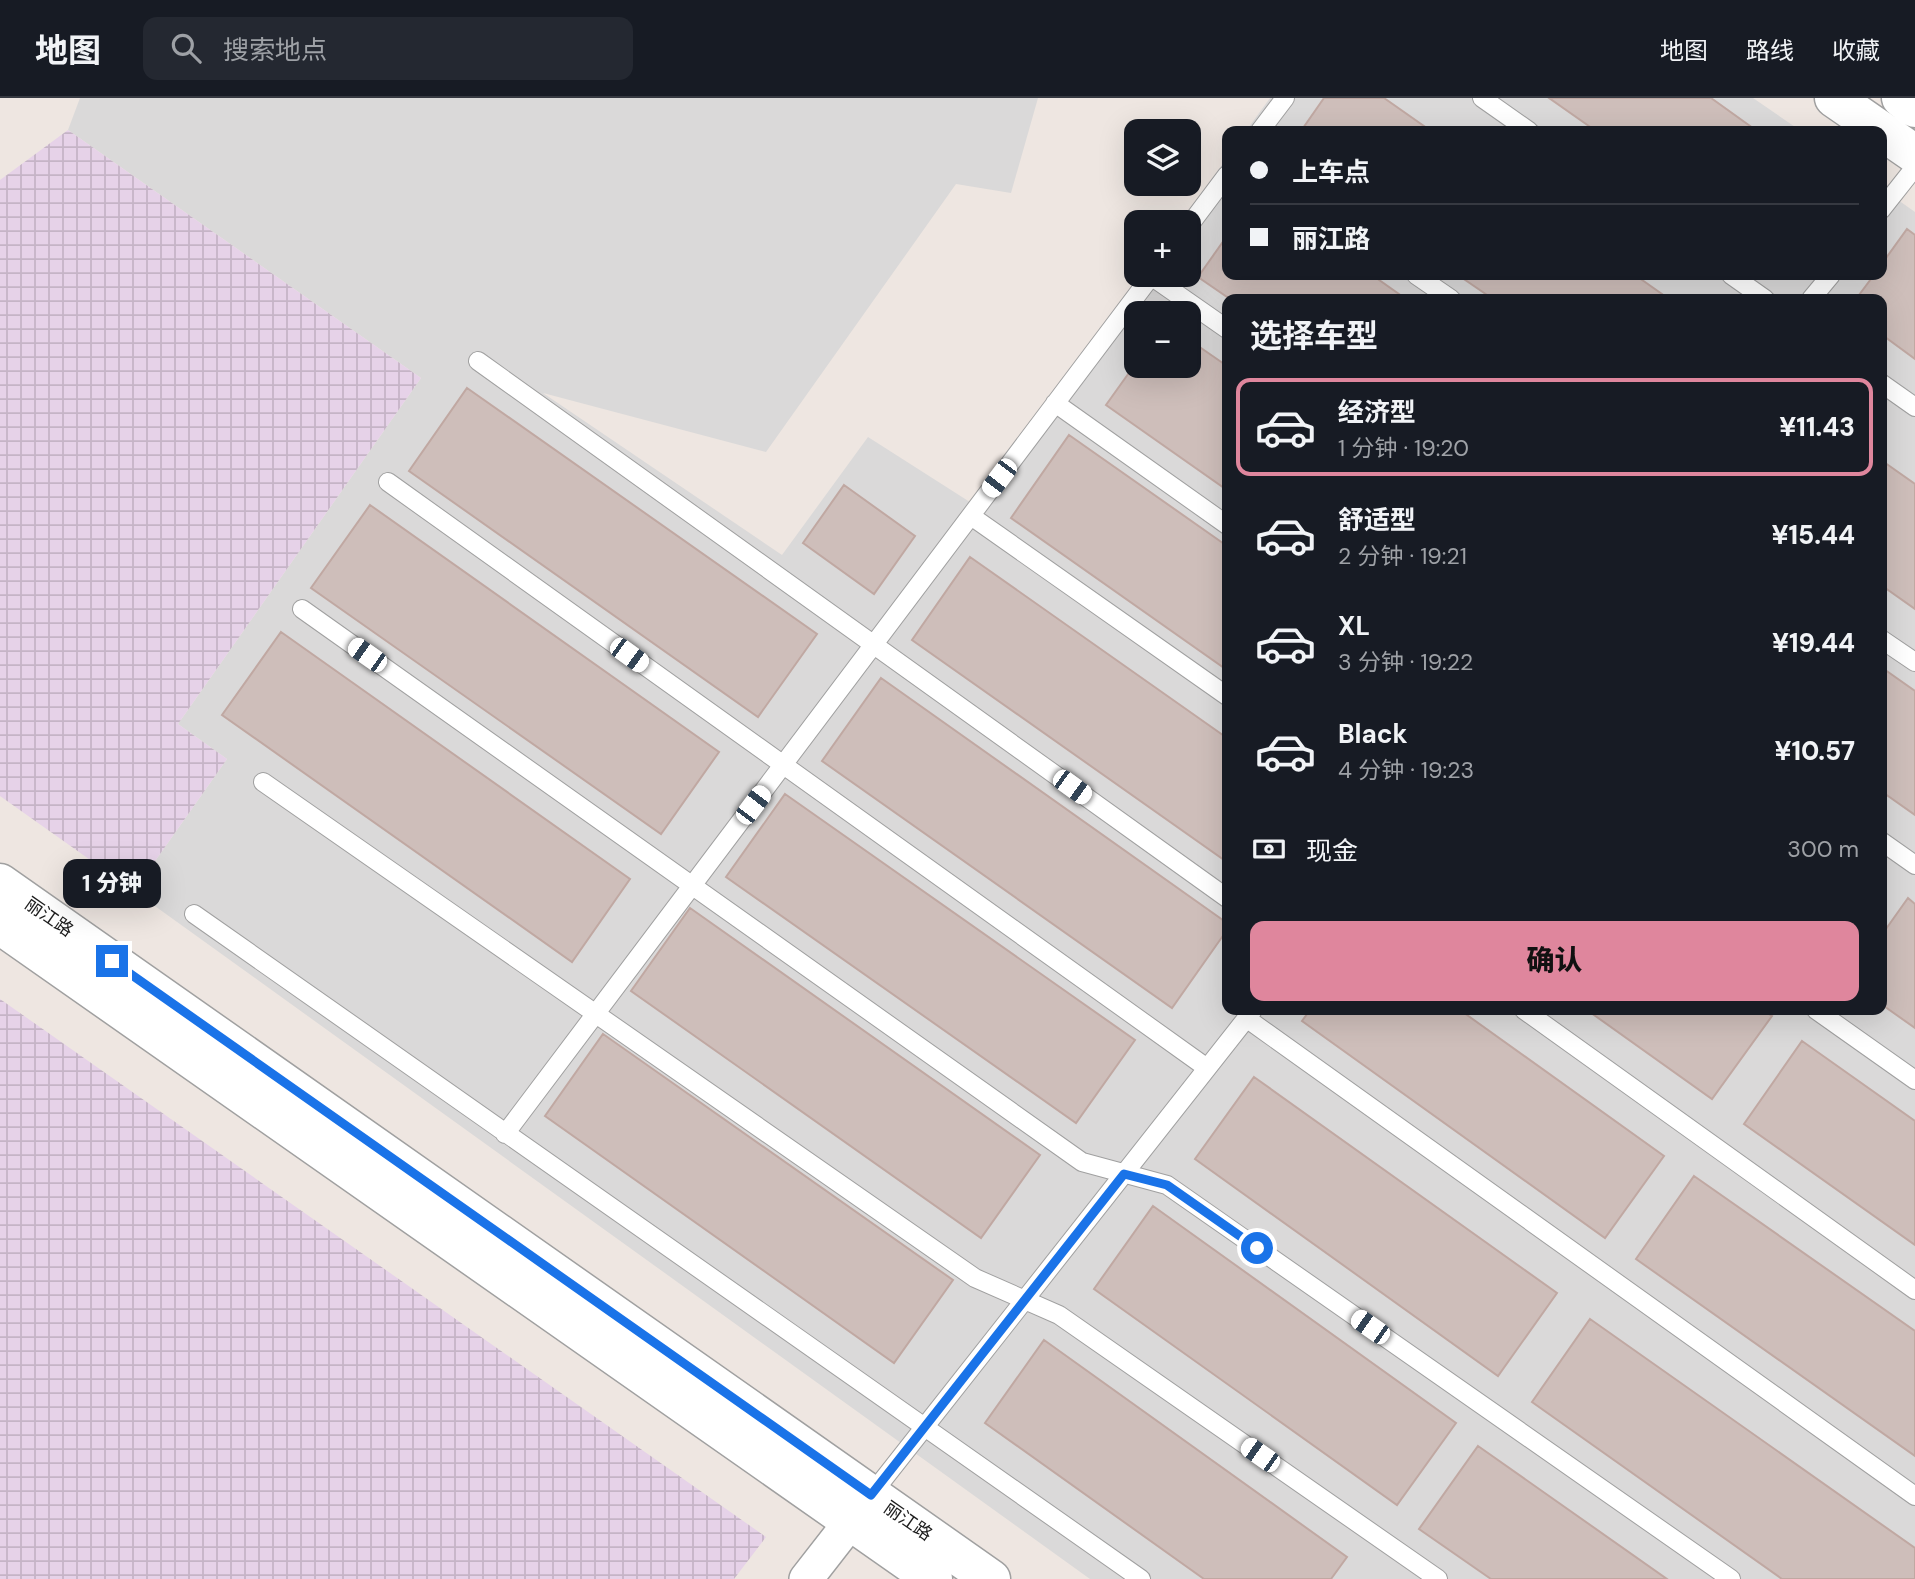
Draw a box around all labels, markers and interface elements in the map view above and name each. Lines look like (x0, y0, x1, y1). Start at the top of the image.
search box (143, 17, 633, 80)
text: 地图 (35, 29, 101, 72)
icon: search (167, 29, 205, 67)
text: 搜索地点 (223, 33, 327, 67)
text: 地图 (1660, 35, 1708, 66)
text: 路线 (1746, 35, 1794, 66)
text: 收藏 (1832, 35, 1880, 66)
map controls (1124, 119, 1201, 378)
button: layers (1124, 119, 1201, 196)
text: 上车点 (1292, 155, 1370, 189)
button: + (1124, 210, 1201, 287)
text: 丽江路 (1292, 222, 1370, 256)
button: − (1124, 301, 1201, 378)
text: 选择车型 (1250, 315, 1378, 357)
text: 经济型 (1338, 395, 1416, 429)
icon: car (1254, 396, 1317, 459)
text: ¥11.43 (1779, 410, 1855, 444)
text: 1 分钟 · 19:20 (1338, 433, 1469, 463)
car (978, 455, 1021, 501)
text: 舒适型 (1338, 503, 1416, 537)
icon: car (1254, 504, 1317, 567)
text: ¥15.44 (1771, 518, 1855, 552)
text: 2 分钟 · 19:21 (1338, 541, 1467, 571)
text: XL (1338, 609, 1370, 643)
icon: car (1254, 612, 1317, 675)
text: ¥19.44 (1772, 626, 1855, 660)
car (344, 634, 391, 676)
car (606, 634, 653, 676)
text: 3 分钟 · 19:22 (1338, 647, 1473, 677)
text: Black (1338, 717, 1408, 751)
icon: car (1254, 720, 1317, 783)
text: ¥10.57 (1774, 734, 1855, 768)
text: 4 分钟 · 19:23 (1338, 755, 1474, 785)
car (1049, 766, 1096, 808)
car (732, 782, 775, 828)
icon: cash (1250, 830, 1288, 868)
text: 现金 (1306, 834, 1358, 868)
text: 300 m (1787, 834, 1859, 864)
callout: 1 分钟 (63, 860, 161, 908)
text: 1 分钟 (82, 868, 142, 898)
street label: 丽江路 (20, 892, 78, 942)
button: 确认 (1250, 921, 1859, 1001)
route end (96, 945, 128, 977)
route start (1241, 1232, 1273, 1264)
car (1347, 1306, 1394, 1348)
car (1237, 1434, 1284, 1476)
street label: 丽江路 (879, 1496, 937, 1546)

